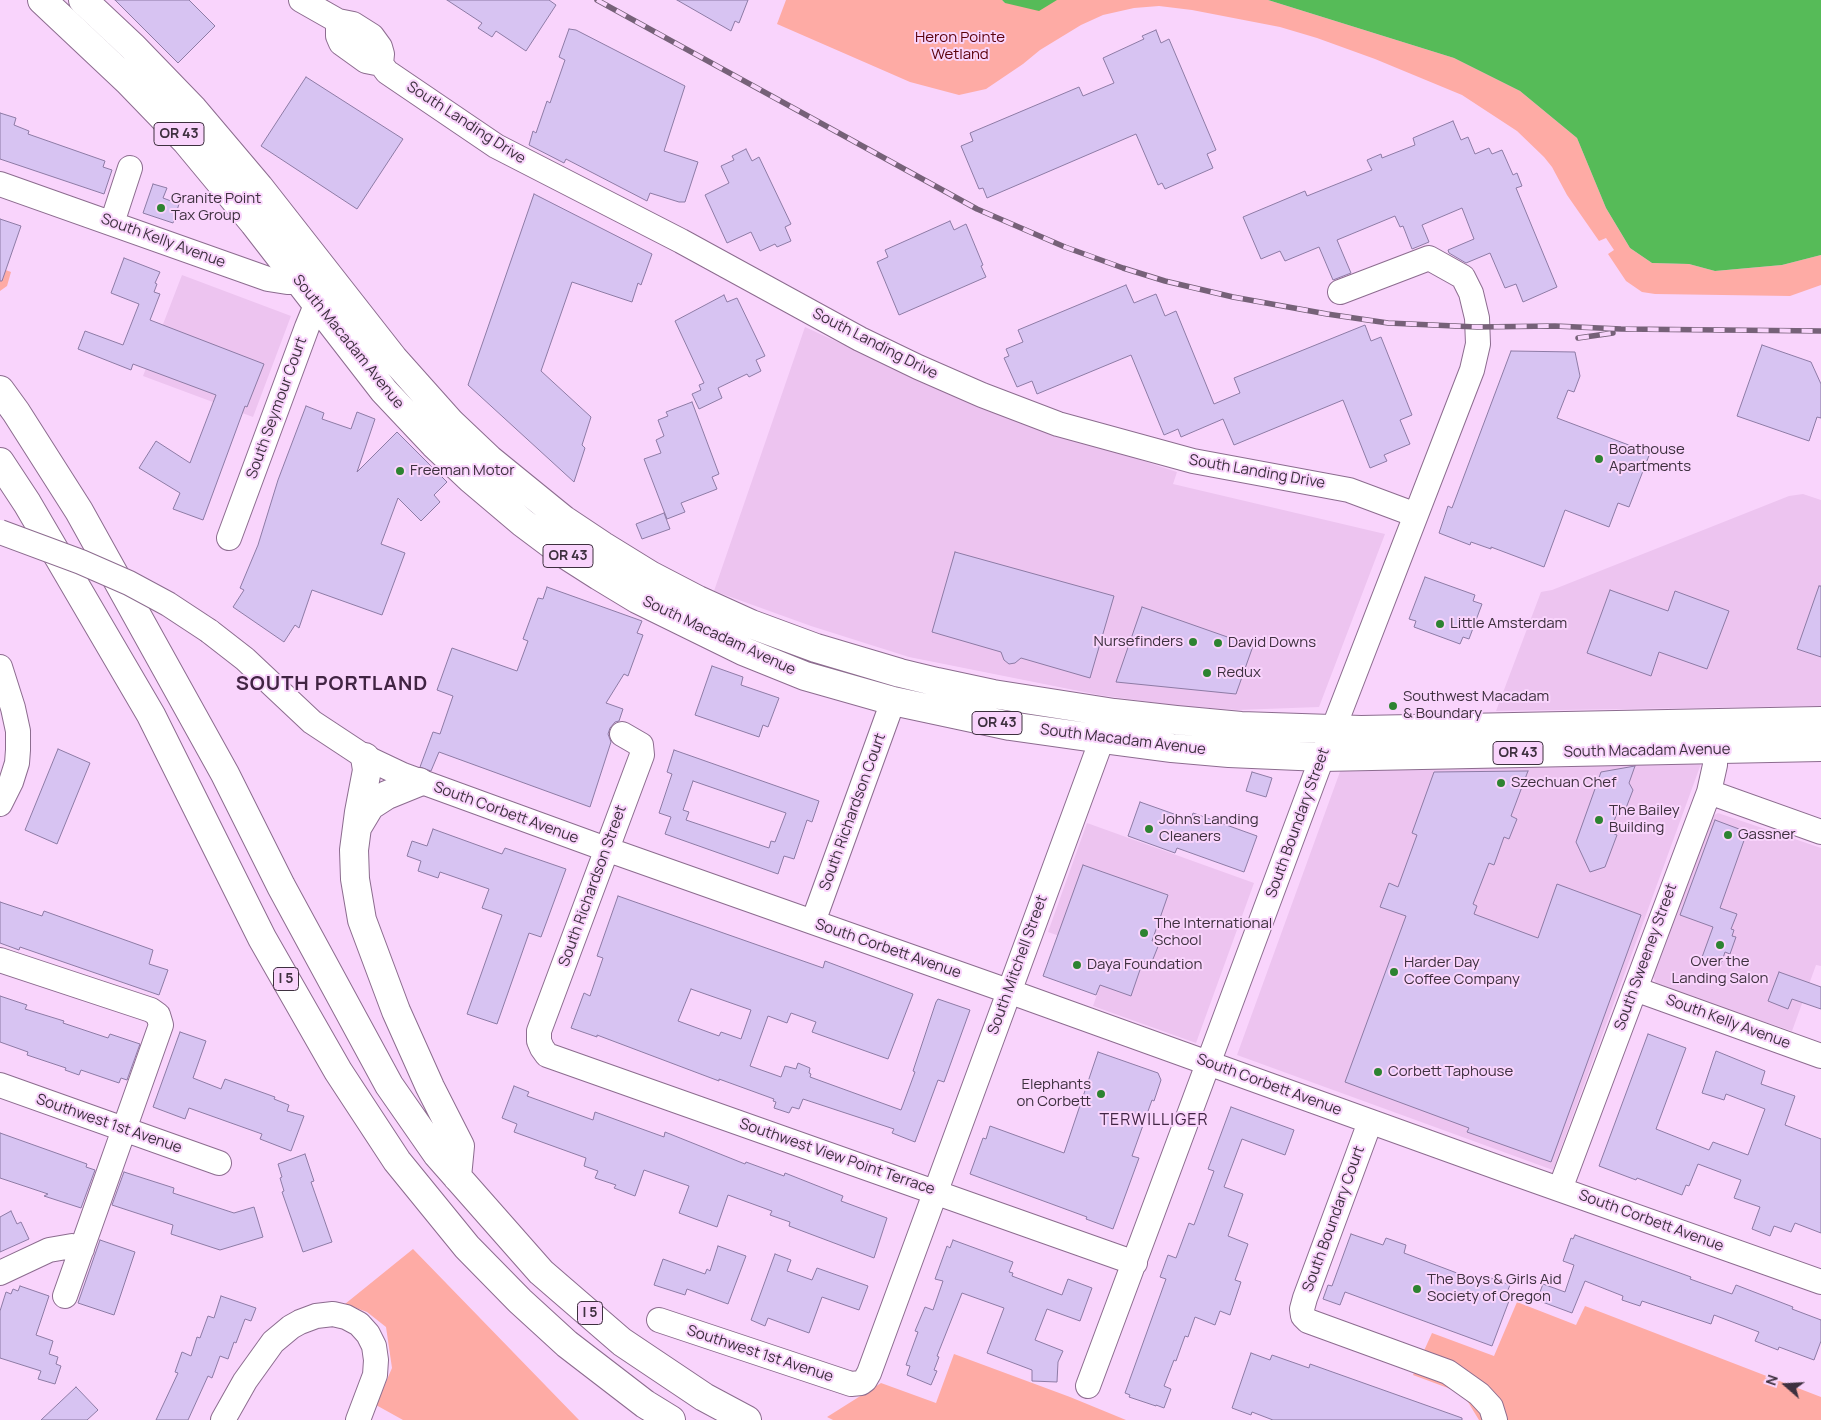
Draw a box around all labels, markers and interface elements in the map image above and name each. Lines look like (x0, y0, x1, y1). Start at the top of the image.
park label: Heron Pointe Wetland (915, 29, 1005, 64)
street label: South Landing Drive (403, 78, 529, 168)
road number: OR 43 (154, 122, 204, 146)
place label: Granite Point Tax Group (171, 190, 261, 225)
marker: Granite Point Tax Group (155, 202, 167, 214)
street label: South Kelly Avenue (98, 210, 228, 272)
street label: South Macadam Avenue (289, 272, 407, 412)
street label: South Landing Drive (809, 305, 941, 383)
street label: South Seymour Court (243, 335, 311, 481)
place label: Boathouse Apartments (1609, 441, 1691, 476)
street label: South Landing Drive (1187, 451, 1327, 493)
marker: Boathouse Apartments (1593, 453, 1605, 465)
place label: Freeman Motor (410, 462, 515, 480)
marker: Freeman Motor (394, 465, 406, 477)
road number: OR 43 (543, 544, 593, 568)
street label: South Macadam Avenue (640, 593, 798, 679)
place label: Little Amsterdam (1450, 615, 1567, 633)
marker: Little Amsterdam (1434, 618, 1446, 630)
place label: Nursefinders (1094, 633, 1183, 651)
place label: David Downs (1228, 634, 1316, 652)
marker: Nursefinders (1187, 636, 1199, 648)
marker: David Downs (1212, 637, 1224, 649)
place label: Redux (1217, 664, 1261, 682)
marker: Redux (1201, 667, 1213, 679)
district label: SOUTH PORTLAND (234, 672, 430, 696)
place label: Southwest Macadam & Boundary (1403, 688, 1549, 723)
marker: Southwest Macadam & Boundary (1387, 700, 1399, 712)
road number: OR 43 (972, 711, 1022, 734)
street label: South Macadam Avenue (1039, 721, 1207, 759)
street label: South Richardson Court (816, 731, 890, 893)
road number: OR 43 (1493, 741, 1543, 764)
street label: South Macadam Avenue (1563, 741, 1731, 761)
street label: South Boundary Street (1262, 746, 1334, 900)
place label: Szechuan Chef (1511, 774, 1616, 792)
marker: Szechuan Chef (1495, 777, 1507, 789)
street label: South Corbett Avenue (431, 778, 581, 848)
place label: The Bailey Building (1609, 802, 1680, 837)
street label: South Richardson Street (555, 803, 631, 969)
place label: Johns Landing Cleaners (1159, 811, 1259, 846)
marker: The Bailey Building (1593, 814, 1605, 826)
marker: Johns Landing Cleaners (1143, 823, 1155, 835)
place label: Gassner (1738, 826, 1796, 844)
marker: Gassner (1722, 829, 1734, 841)
street label: South Sweeney Street (1611, 881, 1681, 1033)
street label: South Mitchell Street (984, 893, 1052, 1037)
place label: The International School (1154, 915, 1272, 950)
street label: South Corbett Avenue (813, 916, 963, 982)
marker: The International School (1138, 927, 1150, 939)
marker: Over the Landing Salon (1714, 939, 1726, 951)
place label: Over the Landing Salon (1672, 953, 1768, 988)
place label: Harder Day Coffee Company (1404, 954, 1520, 989)
place label: Daya Foundation (1087, 956, 1202, 974)
marker: Daya Foundation (1071, 959, 1083, 971)
marker: Harder Day Coffee Company (1388, 966, 1400, 978)
road number: I 5 (274, 968, 298, 991)
street label: South Kelly Avenue (1663, 991, 1793, 1053)
street label: South Corbett Avenue (1194, 1050, 1344, 1120)
place label: Corbett Taphouse (1388, 1063, 1513, 1081)
marker: Corbett Taphouse (1372, 1066, 1384, 1078)
place label: Elephants on Corbett (1016, 1076, 1091, 1111)
marker: Elephants on Corbett (1095, 1088, 1107, 1100)
street label: Southwest 1st Avenue (34, 1091, 184, 1157)
district label: TERWILLIGER (1098, 1111, 1210, 1131)
street label: Southwest View Point Terrace (737, 1115, 937, 1199)
street label: South Boundary Court (1299, 1143, 1369, 1295)
street label: South Corbett Avenue (1576, 1186, 1726, 1256)
place label: The Boys & Girls Aid Society of Oregon (1427, 1271, 1562, 1306)
marker: The Boys & Girls Aid Society of Oregon (1411, 1283, 1423, 1295)
road number: I 5 (578, 1302, 602, 1325)
street label: Southwest 1st Avenue (685, 1322, 835, 1386)
north arrow (1761, 1360, 1811, 1410)
text: N (1761, 1372, 1782, 1388)

